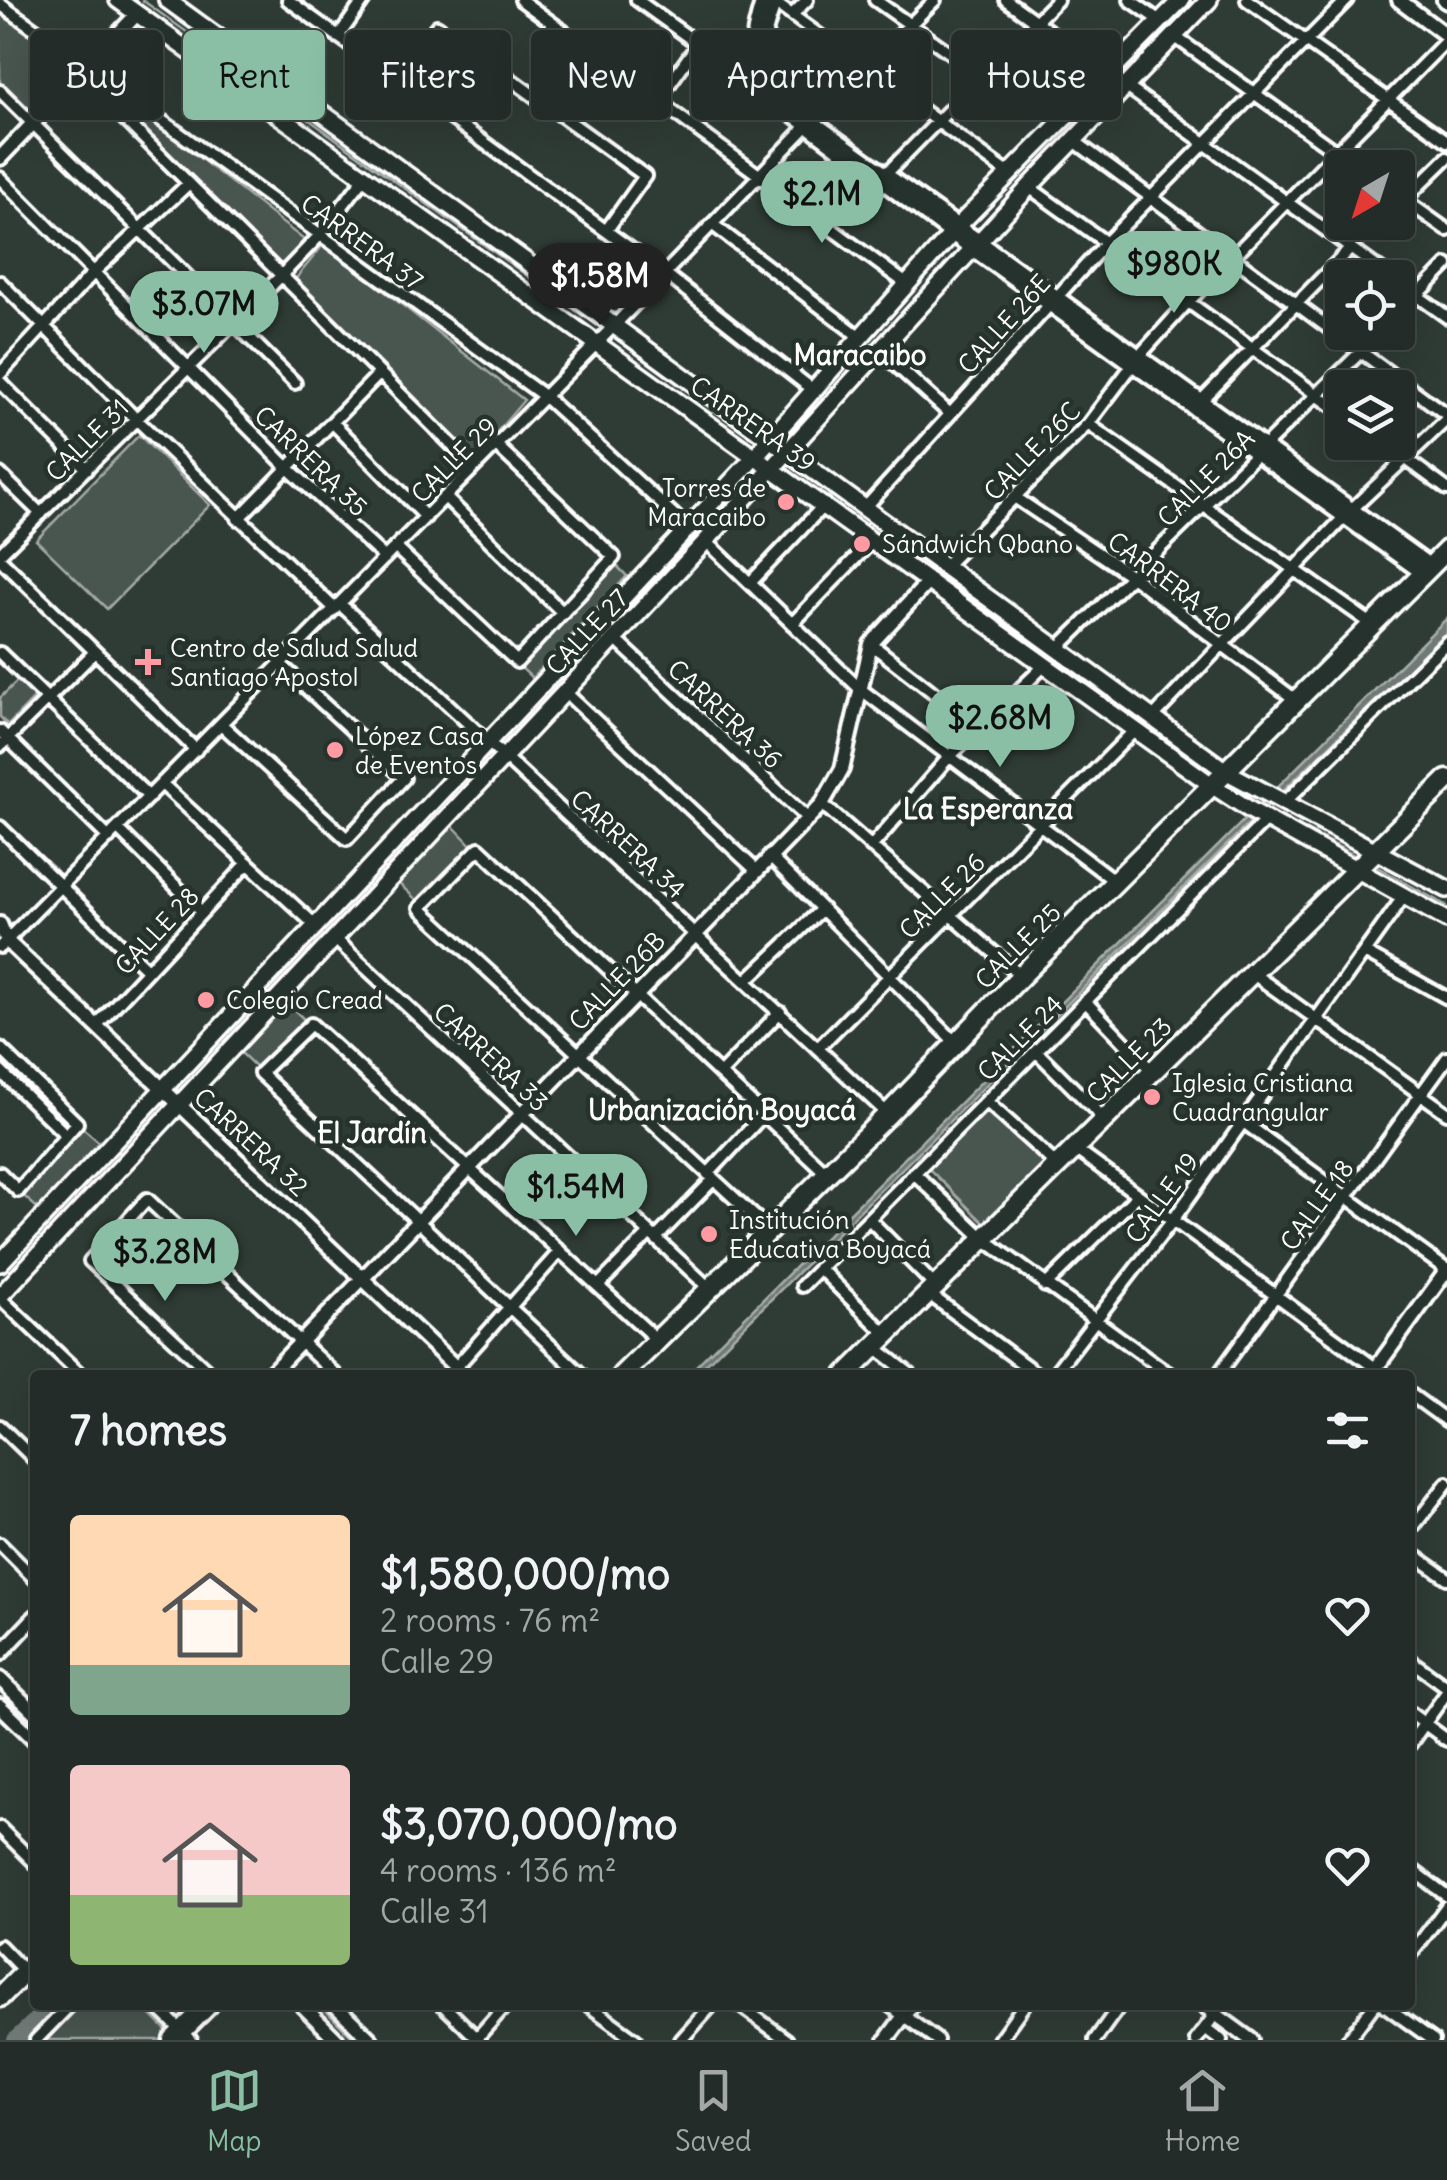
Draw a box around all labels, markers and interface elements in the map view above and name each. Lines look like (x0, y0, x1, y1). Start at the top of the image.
chip: Buy (30, 30, 163, 120)
chip: Rent (183, 30, 325, 120)
chip: Filters (345, 30, 511, 120)
chip: New (531, 30, 671, 120)
chip: Apartment (691, 30, 931, 120)
chip: House (951, 30, 1121, 120)
north arrow (1325, 150, 1415, 240)
map controls (1325, 150, 1415, 460)
pin: $2.1M (752, 161, 892, 246)
text: $2.1M (782, 173, 862, 214)
street label: CARRERA 37 (295, 187, 429, 297)
pin: $980K (1104, 231, 1244, 316)
pin: $1.58M (519, 243, 681, 328)
text: $980K (1126, 243, 1222, 284)
text: $1.58M (550, 255, 650, 296)
button: locate (1325, 260, 1415, 350)
street label: CALLE 26E (951, 268, 1057, 380)
pin: $3.07M (123, 271, 285, 356)
text: $3.07M (152, 283, 256, 324)
district label: Maracaibo (794, 337, 926, 373)
street label: CARRERA 39 (684, 369, 822, 479)
button: layers (1325, 370, 1415, 460)
street label: CALLE 31 (39, 392, 135, 488)
street label: CALLE 26C (977, 395, 1087, 507)
street label: CARRERA 35 (248, 399, 374, 523)
street label: CALLE 29 (404, 410, 504, 510)
street label: CALLE 26A (1151, 423, 1261, 533)
place label: Torres de Maracaibo (647, 472, 766, 533)
marker: Torres de Maracaibo (775, 491, 797, 513)
street label: CARRERA 40 (1101, 525, 1239, 639)
place label: Sándwich Qbano (882, 528, 1073, 560)
marker: Sándwich Qbano (851, 533, 873, 555)
street label: CALLE 27 (539, 582, 635, 682)
place label: Centro de Salud Salud Santiago Apostol (170, 632, 418, 693)
marker: Centro de Salud Salud Santiago Apostol (135, 649, 161, 675)
street label: CARRERA 36 (661, 653, 789, 775)
pin: $2.68M (919, 685, 1081, 770)
text: $2.68M (948, 697, 1052, 738)
place label: López Casa de Eventos (355, 720, 484, 781)
marker: López Casa de Eventos (324, 739, 346, 761)
street label: CARRERA 34 (564, 783, 692, 905)
district label: La Esperanza (903, 791, 1073, 827)
street label: CALLE 26 (892, 846, 992, 946)
street label: CALLE 28 (108, 880, 206, 982)
street label: CALLE 25 (968, 896, 1068, 996)
street label: CALLE 26B (562, 925, 672, 1037)
place label: Colegio Cread (226, 984, 383, 1016)
street label: CALLE 24 (970, 988, 1070, 1088)
marker: Colegio Cread (195, 989, 217, 1011)
street label: CARRERA 33 (427, 996, 555, 1118)
street label: CALLE 23 (1079, 1010, 1179, 1110)
place label: Iglesia Cristiana Cuadrangular (1172, 1067, 1353, 1128)
street label: CARRERA 32 (187, 1081, 315, 1203)
marker: Iglesia Cristiana Cuadrangular (1141, 1086, 1163, 1108)
district label: Urbanización Boyacá (588, 1092, 856, 1128)
district label: El Jardín (317, 1115, 427, 1151)
street label: CALLE 19 (1118, 1146, 1206, 1250)
street label: CALLE 18 (1273, 1153, 1361, 1257)
pin: $1.54M (495, 1154, 657, 1239)
text: $1.54M (526, 1166, 626, 1207)
place label: Institución Educativa Boyacá (729, 1204, 931, 1265)
pin: $3.28M (84, 1219, 246, 1304)
marker: Institución Educativa Boyacá (698, 1223, 720, 1245)
text: $3.28M (113, 1231, 217, 1272)
icon: filters (1320, 1403, 1375, 1458)
text: 7 homes (70, 1404, 227, 1456)
text: $1,580,000/mo (380, 1548, 670, 1600)
icon: home (150, 1555, 270, 1675)
icon: heart (1320, 1588, 1375, 1643)
text: 2 rooms · 76 m² (380, 1600, 600, 1641)
text: Calle 29 (380, 1641, 494, 1682)
text: $3,070,000/mo (380, 1798, 678, 1850)
icon: home (150, 1805, 270, 1925)
icon: heart (1320, 1838, 1375, 1893)
text: 4 rooms · 136 m² (380, 1850, 617, 1891)
text: Calle 31 (380, 1891, 489, 1932)
tab: Map (207, 2063, 262, 2159)
tab: Saved (675, 2063, 752, 2159)
tab: Home (1165, 2063, 1240, 2159)

